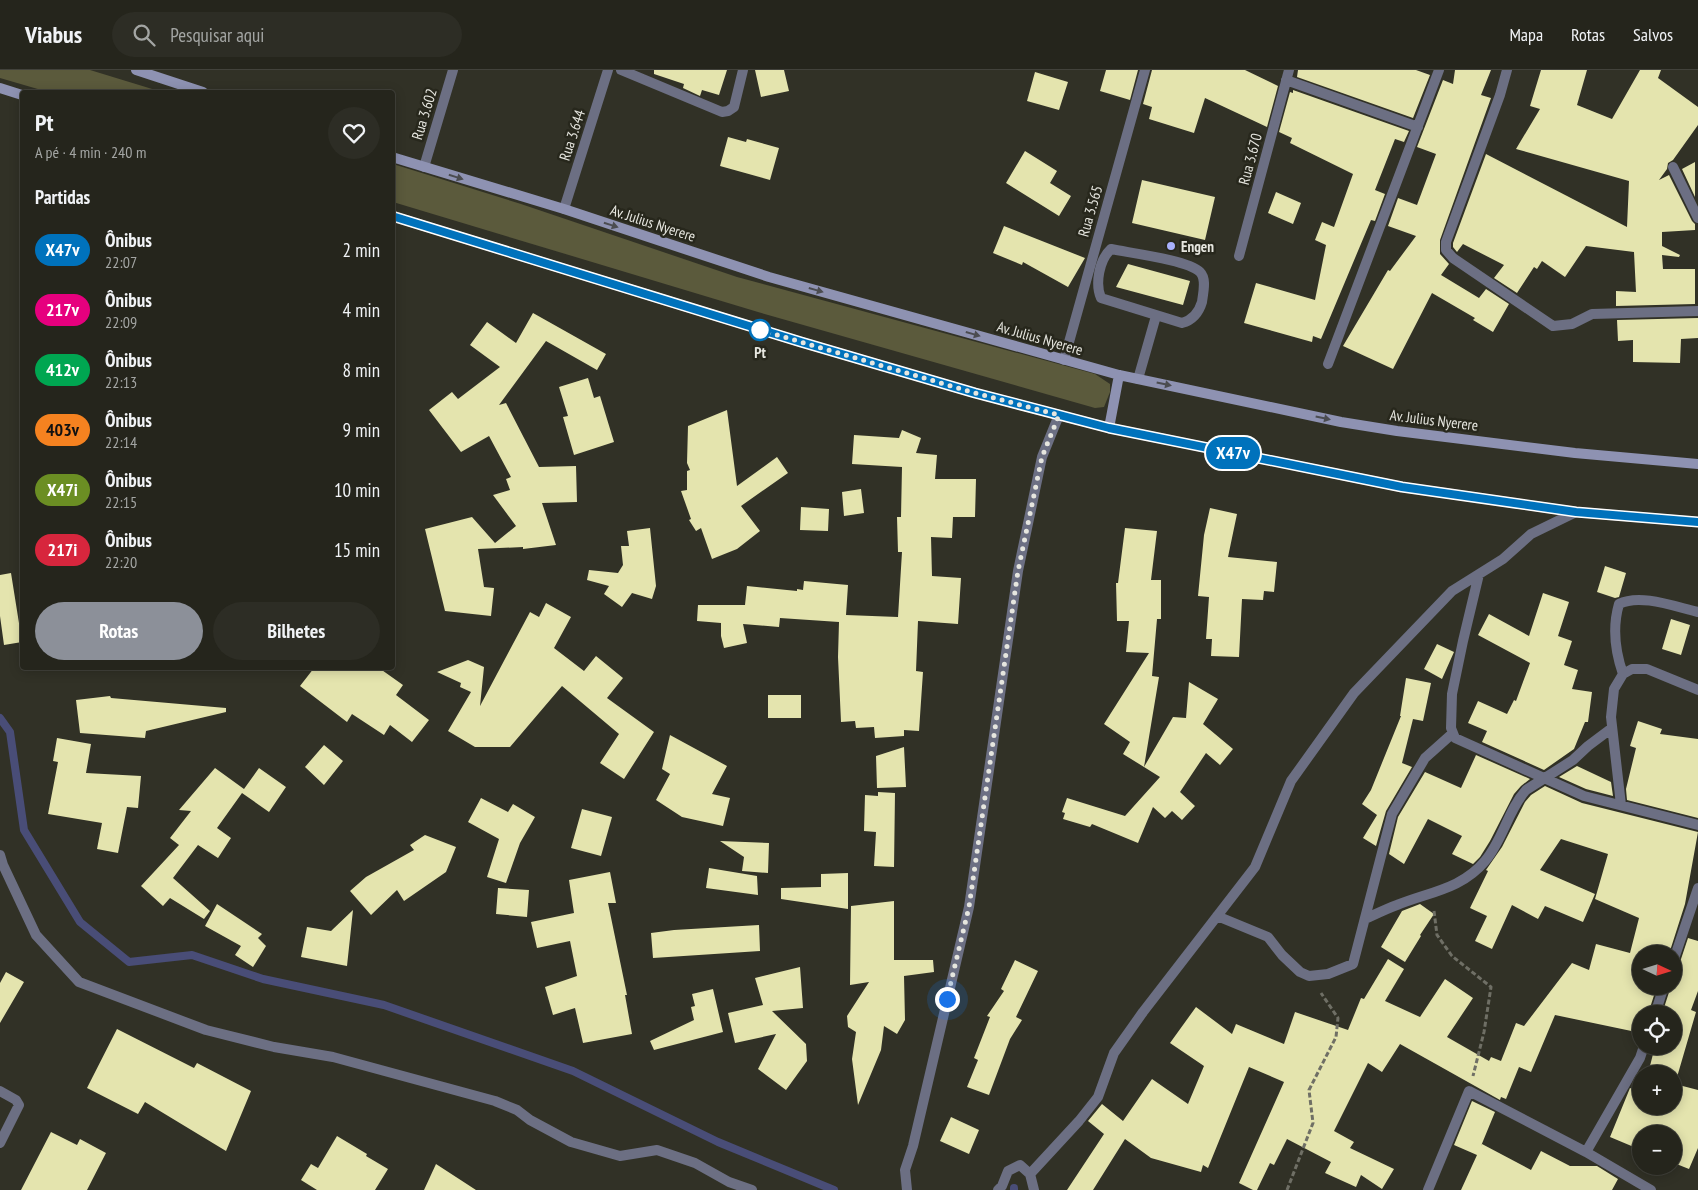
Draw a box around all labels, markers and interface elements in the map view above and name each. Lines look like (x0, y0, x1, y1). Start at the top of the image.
search box (112, 12, 462, 57)
text: Viabus (25, 19, 82, 50)
icon: search (130, 21, 158, 49)
text: Pesquisar aqui (170, 23, 264, 47)
text: Mapa (1509, 23, 1543, 46)
text: Rotas (1571, 23, 1605, 46)
text: Salvos (1633, 23, 1673, 46)
street label: Rua 3.602 (407, 86, 441, 142)
text: Pt (35, 107, 53, 138)
button: heart (328, 107, 380, 159)
street label: Rua 3.644 (555, 107, 589, 163)
street label: Rua 3.670 (1234, 131, 1266, 187)
text: A pé · 4 min · 240 m (35, 142, 146, 162)
one-way arrow (448, 173, 463, 181)
street label: Rua 3.565 (1074, 183, 1106, 239)
text: Partidas (35, 185, 90, 209)
street label: Av. Julius Nyerere (608, 200, 698, 246)
one-way arrow (604, 221, 619, 229)
text: Ônibus (105, 228, 152, 252)
place label: Engen (1181, 237, 1214, 256)
text: X47v (46, 238, 79, 261)
text: 2 min (343, 238, 380, 262)
marker: Engen (1165, 240, 1177, 252)
text: 22:07 (105, 252, 137, 272)
one-way arrow (809, 286, 824, 294)
text: Ônibus (105, 288, 152, 312)
text: 217v (46, 298, 79, 321)
text: 4 min (343, 298, 380, 322)
text: 22:09 (105, 312, 137, 332)
street label: Av. Julius Nyerere (995, 317, 1085, 359)
marker: Pt (749, 319, 771, 341)
one-way arrow (965, 331, 980, 339)
place label: Pt (754, 343, 766, 362)
text: Ônibus (105, 348, 152, 372)
text: 412v (46, 358, 79, 381)
text: 8 min (343, 358, 380, 382)
text: 22:13 (105, 372, 137, 392)
one-way arrow (1156, 381, 1172, 389)
street label: Av. Julius Nyerere (1389, 405, 1479, 435)
text: Ônibus (105, 408, 152, 432)
one-way arrow (1315, 414, 1330, 422)
text: 403v (46, 418, 79, 441)
text: 9 min (343, 418, 380, 442)
text: 22:14 (105, 432, 137, 452)
line badge: X47v (1198, 437, 1268, 469)
text: X47v (1216, 441, 1250, 464)
text: Ônibus (105, 468, 152, 492)
text: X47i (47, 478, 78, 501)
text: 10 min (334, 478, 380, 502)
text: 22:15 (105, 492, 137, 512)
text: Ônibus (105, 528, 152, 552)
text: 217i (48, 538, 77, 561)
text: 15 min (334, 538, 380, 562)
text: 22:20 (105, 552, 137, 572)
button: Rotas (35, 602, 203, 660)
button: Bilhetes (213, 602, 380, 660)
north arrow (1632, 945, 1682, 995)
map controls (1632, 945, 1682, 1175)
your location (935, 987, 960, 1012)
button: locate (1632, 1005, 1682, 1055)
button: + (1632, 1065, 1682, 1115)
button: − (1632, 1125, 1682, 1175)

